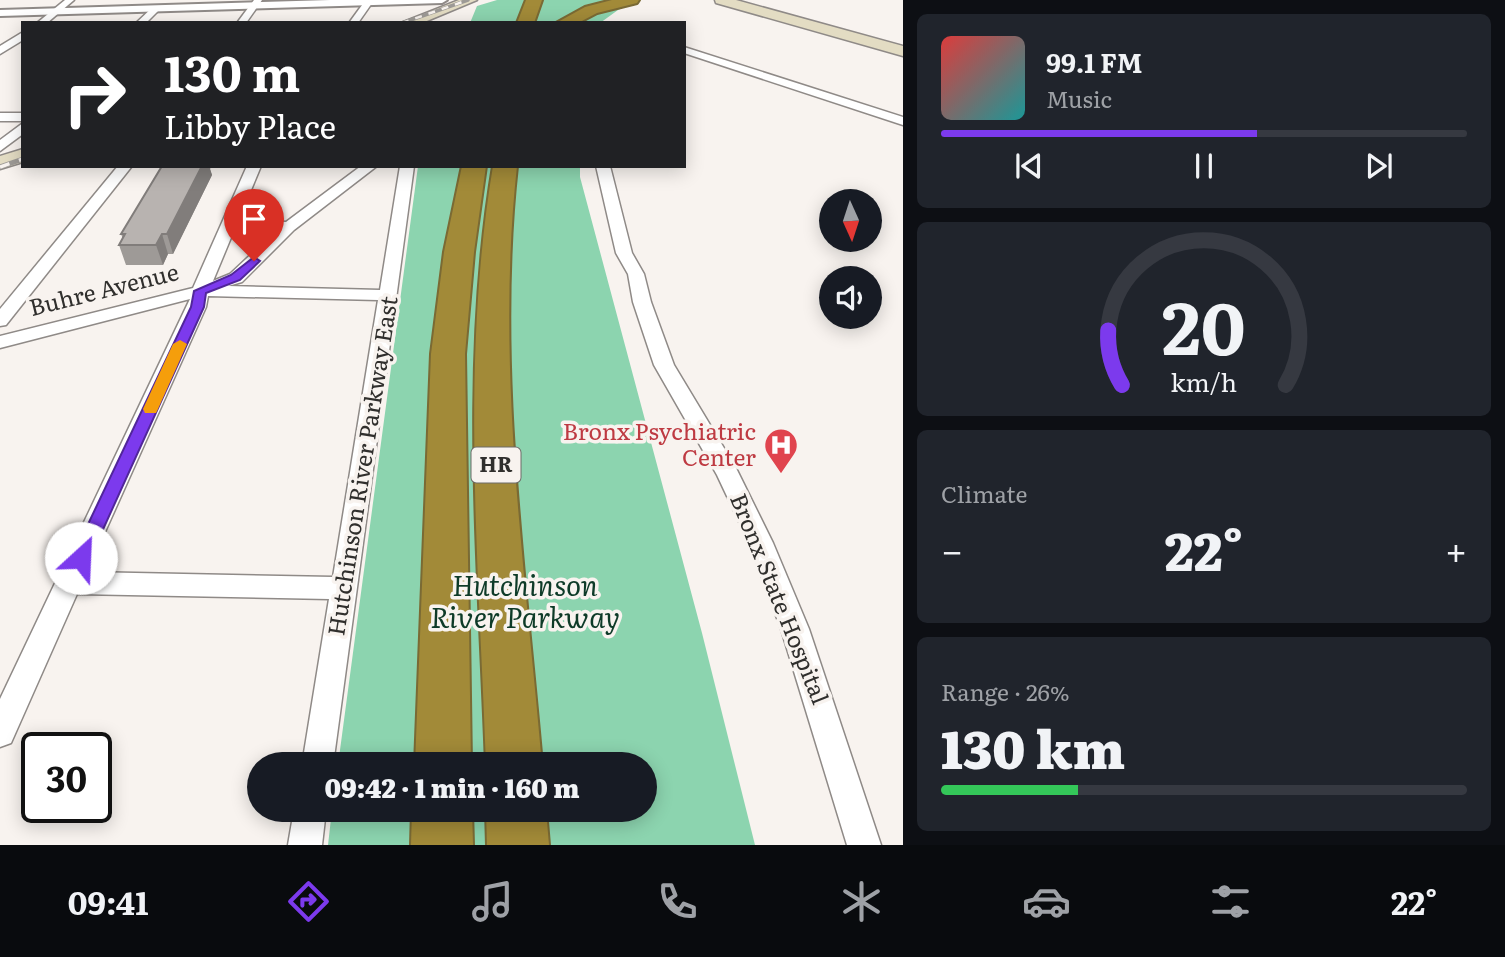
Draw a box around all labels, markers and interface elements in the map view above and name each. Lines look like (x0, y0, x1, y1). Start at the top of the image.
text: 130 m (164, 34, 300, 107)
text: 99.1 FM (1046, 42, 1142, 81)
icon: right (49, 49, 140, 140)
text: Music (1046, 81, 1112, 115)
text: Libby Place (164, 101, 336, 149)
icon: previous (1010, 147, 1048, 185)
icon: pause (1185, 147, 1223, 185)
icon: next (1360, 147, 1398, 185)
pin (224, 189, 284, 261)
north arrow (819, 189, 882, 252)
map controls (819, 189, 882, 329)
icon: arrive (235, 200, 273, 238)
street label: Buhre Avenue (25, 253, 182, 323)
button: sound (819, 266, 882, 329)
text: 20 (1162, 269, 1246, 377)
street label: Hutchinson River Parkway East (317, 293, 405, 638)
text: km/h (1171, 362, 1237, 399)
place label: Bronx Psychiatric Center (563, 413, 756, 473)
hospital icon: Bronx Psychiatric Center (762, 426, 800, 475)
road number: HR (472, 448, 520, 482)
text: Climate (941, 476, 1027, 510)
street label: Bronx State Hospital (723, 488, 839, 709)
text: 22° (1165, 510, 1243, 587)
text: − (941, 520, 963, 577)
text: + (1445, 520, 1467, 577)
position arrow (44, 521, 118, 595)
park label: Hutchinson River Parkway (430, 563, 620, 637)
text: Range · 26% (941, 674, 1069, 708)
text: 130 km (941, 708, 1125, 785)
speed limit sign: 30 (21, 732, 112, 823)
text: 09:42 · 1 min · 160 m (325, 767, 579, 806)
text: 09:41 (68, 877, 148, 925)
icon: directions (284, 877, 333, 926)
icon: music (468, 877, 517, 926)
icon: phone (653, 877, 702, 926)
icon: climate (837, 877, 886, 926)
icon: car (1022, 877, 1071, 926)
icon: filters (1206, 877, 1255, 926)
text: 22° (1391, 877, 1437, 925)

